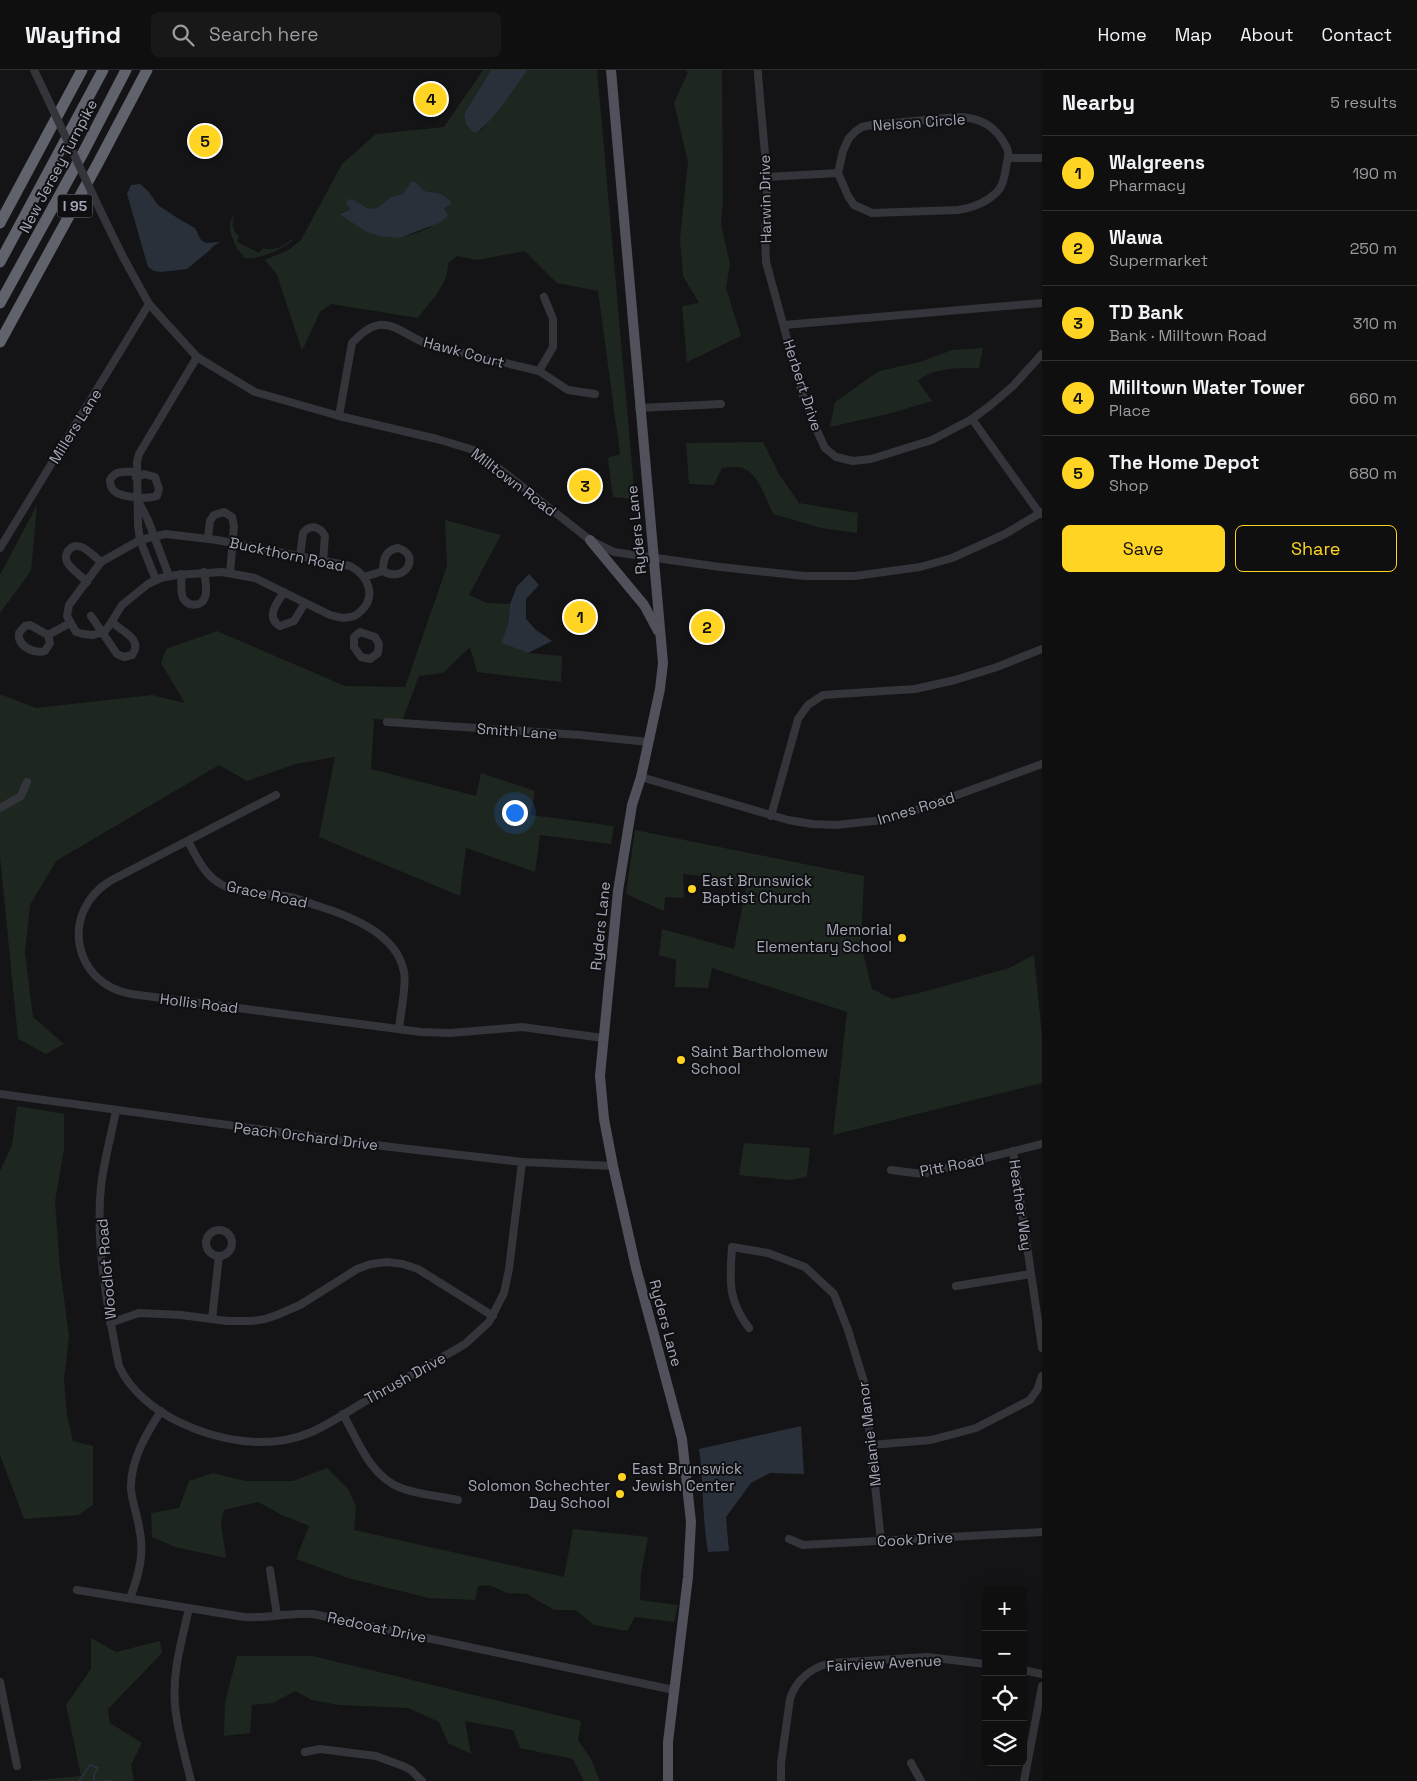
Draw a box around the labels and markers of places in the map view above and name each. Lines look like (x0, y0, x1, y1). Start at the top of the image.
pin: 4 (415, 80, 447, 118)
pin: 5 (189, 122, 221, 160)
pin: 3 (569, 467, 601, 505)
pin: 1 (564, 598, 596, 636)
pin: 2 (691, 608, 723, 646)
place label: East Brunswick Baptist Church (702, 871, 812, 907)
marker: East Brunswick Baptist Church (686, 883, 698, 895)
place label: Memorial Elementary School (756, 920, 892, 956)
marker: Memorial Elementary School (896, 932, 908, 944)
place label: Saint Bartholomew School (691, 1042, 828, 1078)
marker: Saint Bartholomew School (675, 1054, 687, 1066)
place label: East Brunswick Jewish Center (632, 1459, 742, 1495)
marker: East Brunswick Jewish Center (616, 1471, 628, 1483)
place label: Solomon Schechter Day School (468, 1476, 610, 1512)
marker: Solomon Schechter Day School (614, 1488, 626, 1500)

